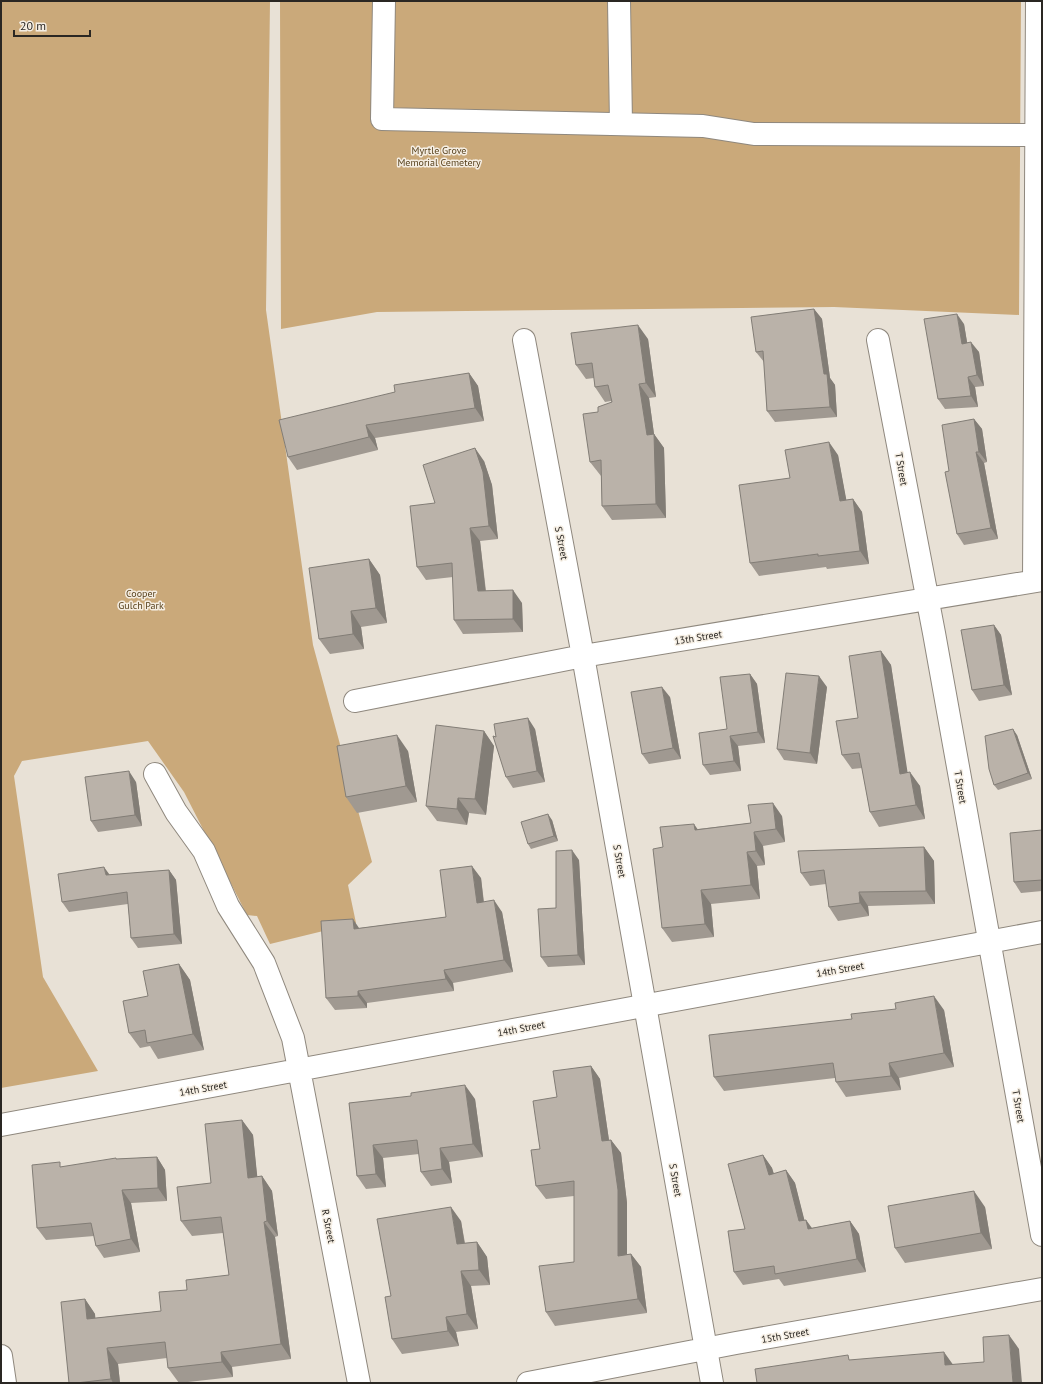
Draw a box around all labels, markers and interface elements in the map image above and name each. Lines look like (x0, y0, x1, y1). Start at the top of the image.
scale bar (14, 12, 90, 38)
text: 20 m (20, 18, 46, 33)
park label: Myrtle Grove Memorial Cemetery (397, 144, 481, 169)
street label: T Street (892, 452, 911, 487)
street label: S Street (552, 525, 571, 561)
park label: Cooper Gulch Park (118, 587, 164, 612)
street label: 13th Street (673, 627, 723, 648)
street label: T Street (951, 770, 970, 805)
street label: S Street (610, 843, 629, 879)
street label: 14th Street (815, 959, 865, 980)
street label: 14th Street (496, 1017, 546, 1039)
street label: 14th Street (178, 1078, 228, 1099)
street label: T Street (1009, 1089, 1028, 1124)
street label: S Street (666, 1162, 685, 1198)
street label: R Street (319, 1208, 338, 1245)
street label: 15th Street (760, 1325, 810, 1346)

